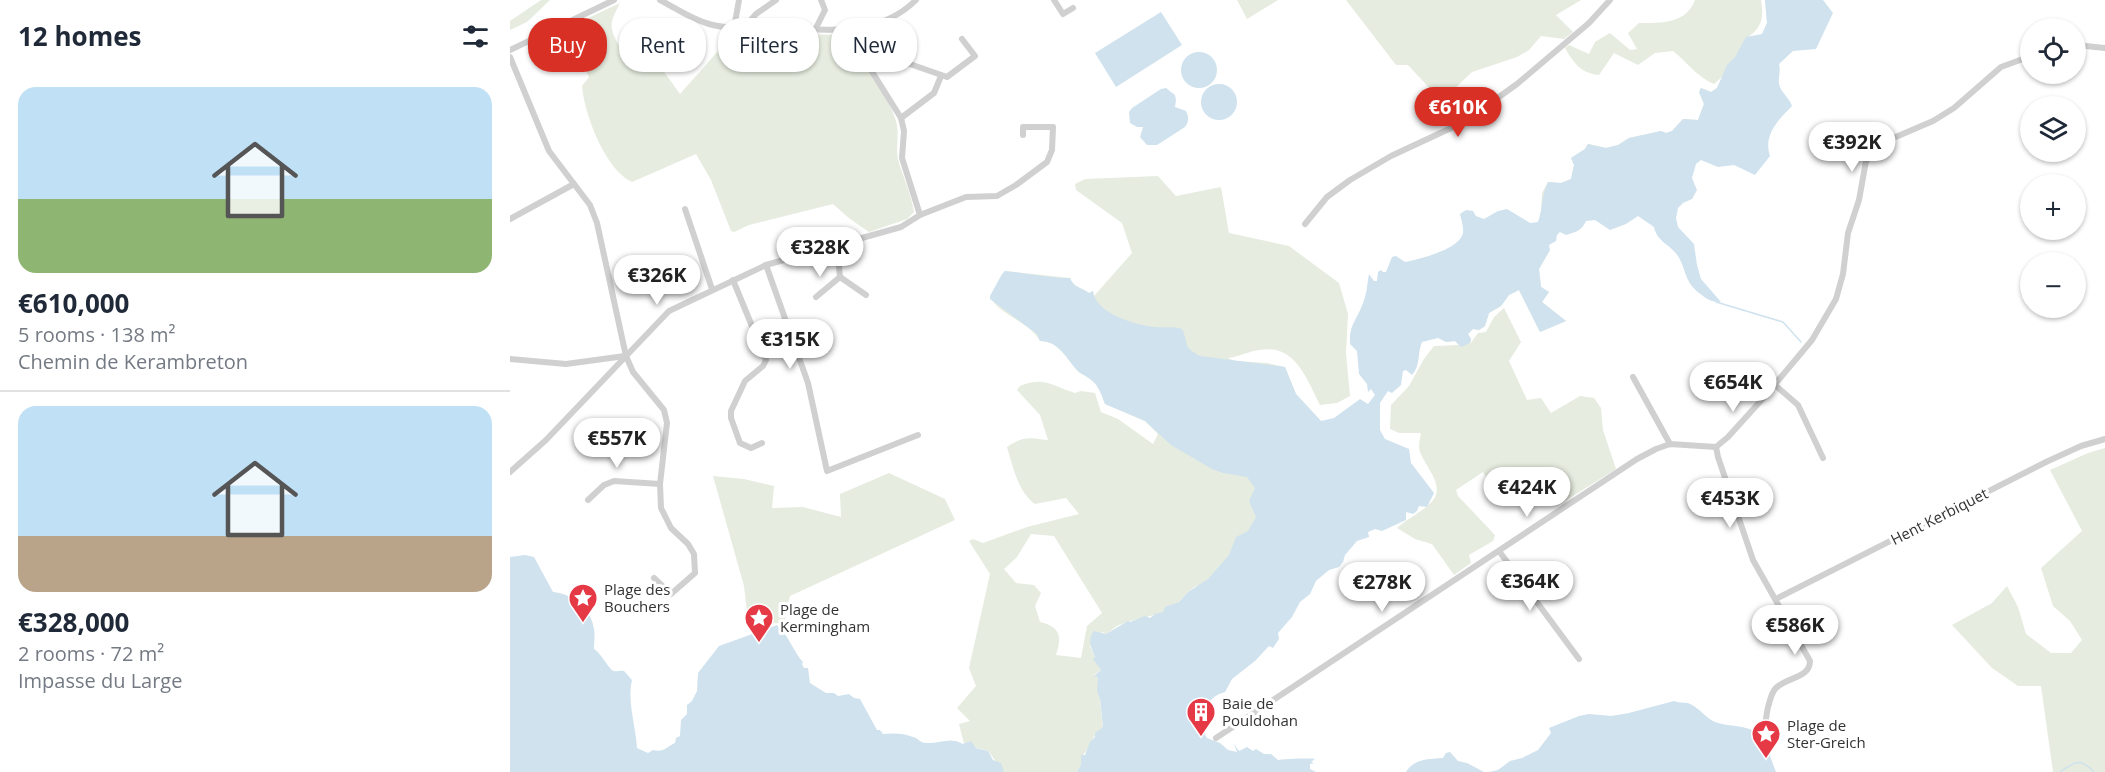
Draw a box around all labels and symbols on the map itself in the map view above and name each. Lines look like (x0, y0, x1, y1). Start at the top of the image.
pin: €610K (1416, 87, 1500, 138)
pin: €392K (1810, 122, 1894, 173)
pin: €328K (778, 227, 862, 278)
pin: €326K (615, 255, 699, 306)
pin: €315K (748, 319, 832, 370)
pin: €654K (1691, 362, 1775, 413)
pin: €557K (575, 418, 659, 469)
pin: €424K (1485, 467, 1569, 518)
pin: €453K (1688, 478, 1772, 529)
street label: Hent Kerbiquet (1887, 483, 1991, 549)
pin: €364K (1488, 561, 1572, 612)
pin: €278K (1340, 562, 1424, 613)
place label: Plage des Bouchers (604, 579, 670, 616)
place icon: Plage des Bouchers (567, 582, 599, 624)
place label: Plage de Kermingham (780, 599, 870, 636)
place icon: Plage de Kermingham (743, 602, 775, 644)
pin: €586K (1753, 605, 1837, 656)
place label: Baie de Pouldohan (1222, 693, 1298, 730)
building icon: Baie de Pouldohan (1185, 696, 1217, 738)
place label: Plage de Ster-Greich (1787, 715, 1866, 752)
place icon: Plage de Ster-Greich (1750, 718, 1782, 760)

